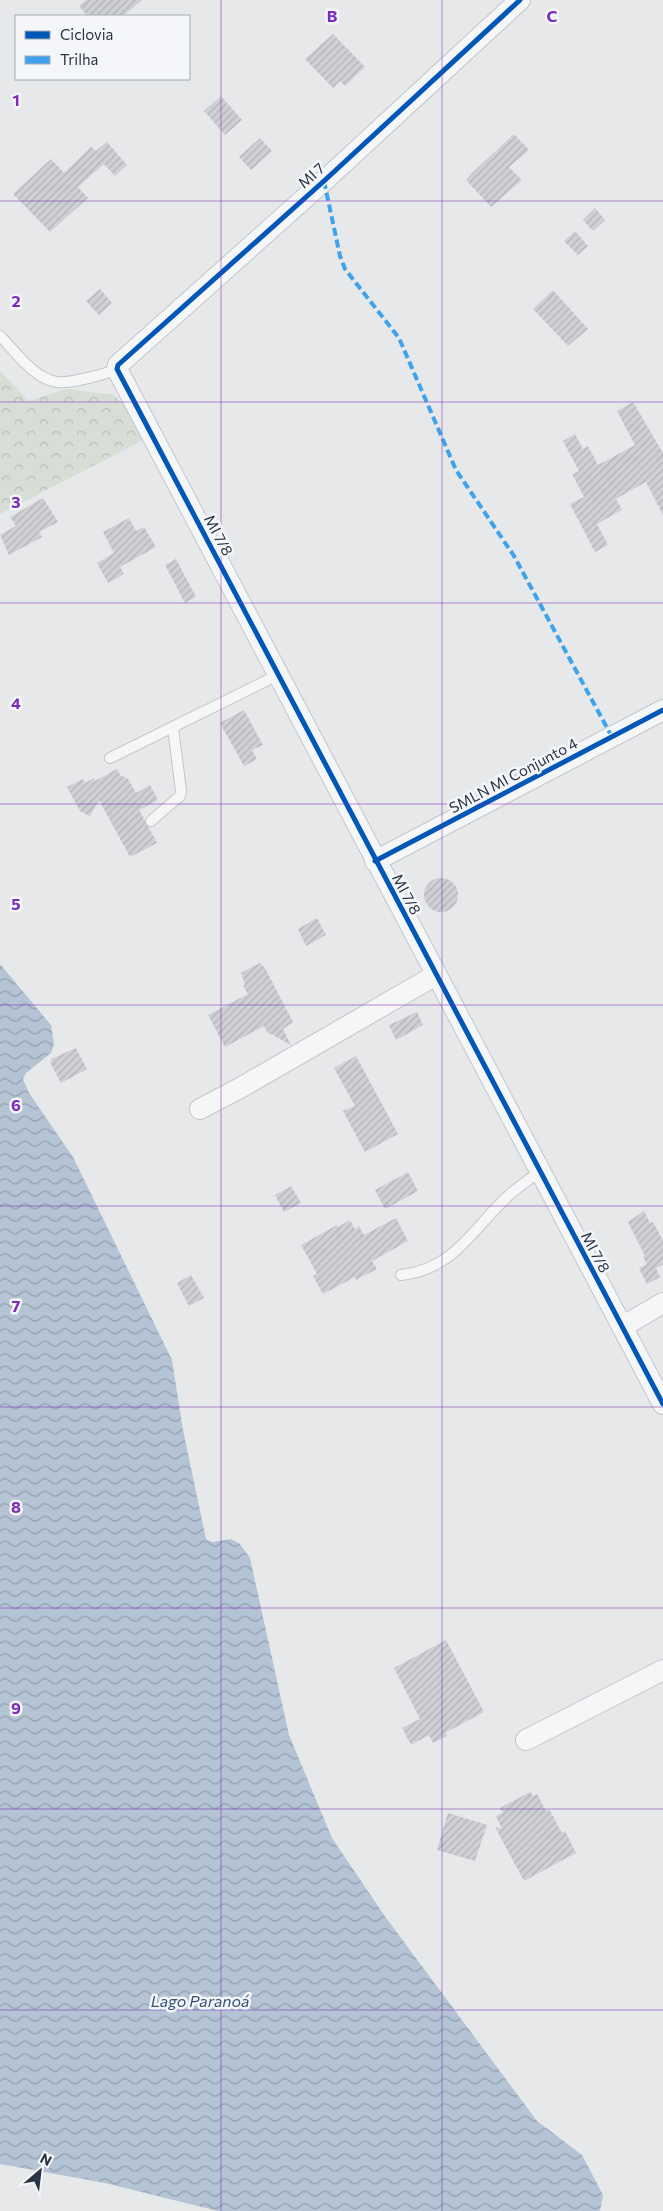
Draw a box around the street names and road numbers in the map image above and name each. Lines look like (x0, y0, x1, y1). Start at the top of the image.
street label: MI 7 (294, 158, 328, 192)
street label: MI 7/8 (201, 512, 237, 558)
street label: SMLN MI Conjunto 4 (446, 734, 580, 816)
street label: MI 7/8 (389, 871, 425, 917)
street label: MI 7/8 (578, 1229, 614, 1275)

